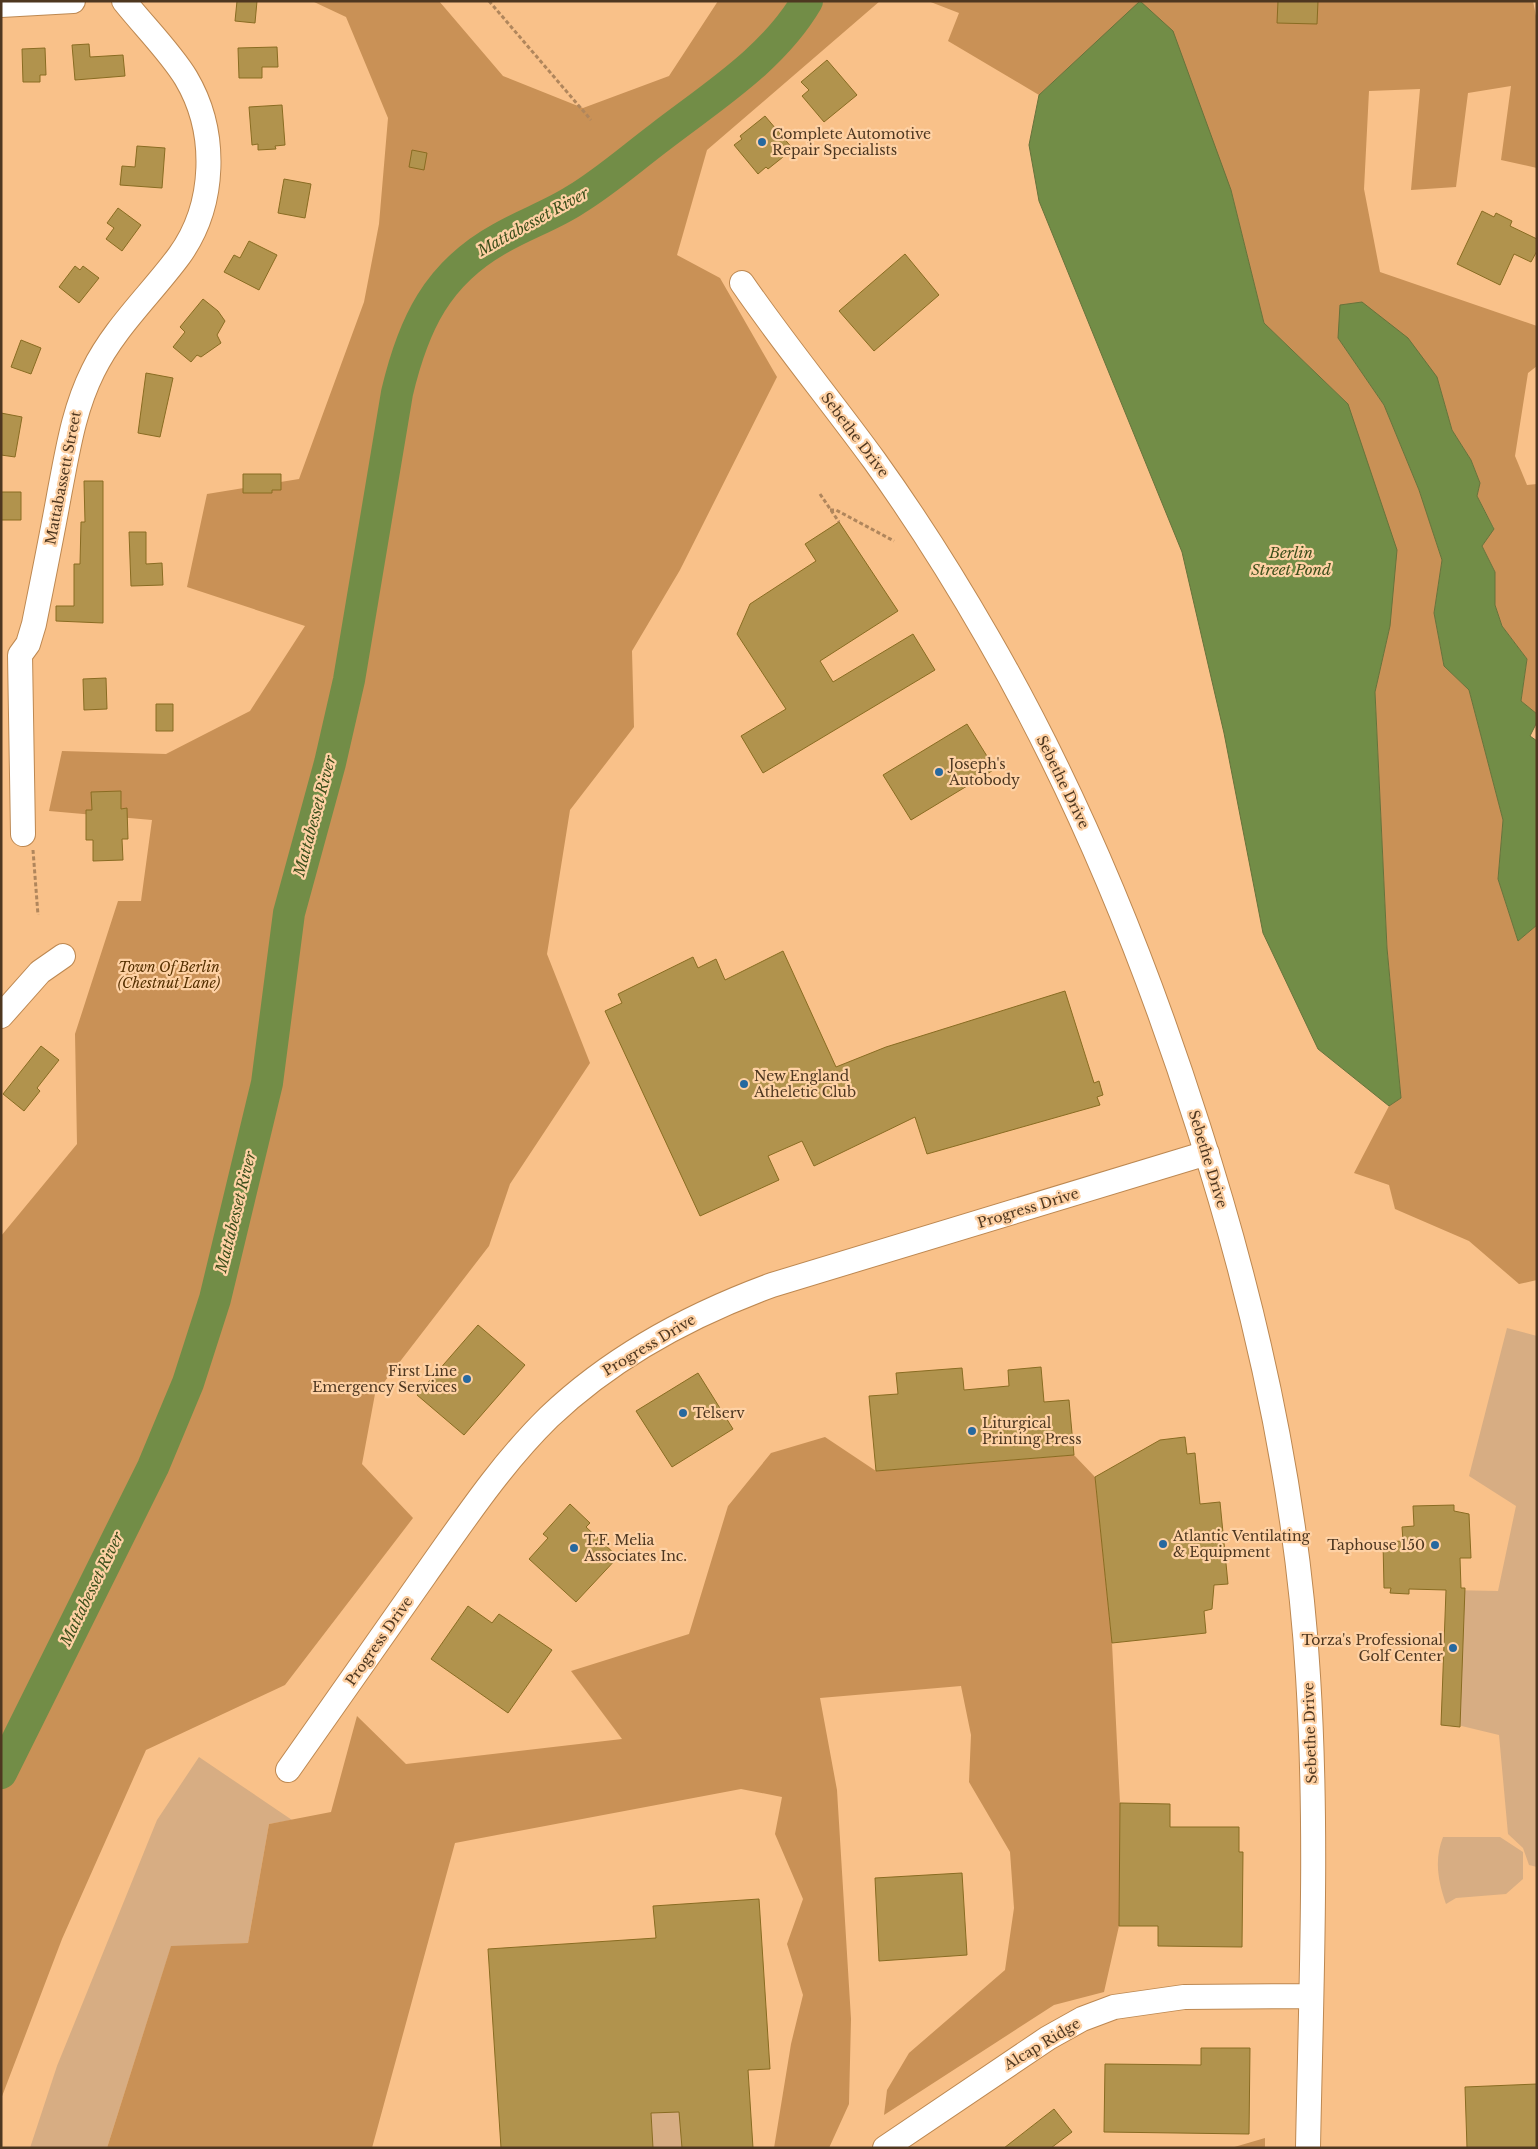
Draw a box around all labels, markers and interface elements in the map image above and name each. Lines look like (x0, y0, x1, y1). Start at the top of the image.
place label: Complete Automotive Repair Specialists (772, 125, 931, 159)
marker: Complete Automotive Repair Specialists (756, 136, 768, 148)
water label: Mattabesset River (473, 183, 593, 260)
street label: Sebethe Drive (817, 389, 893, 481)
street label: Mattabassett Street (41, 409, 85, 546)
water label: Berlin Street Pond (1251, 543, 1331, 579)
street label: Sebethe Drive (1033, 733, 1093, 831)
water label: Mattabesset River (289, 752, 340, 879)
place label: Joseph's Autobody (947, 755, 1020, 789)
marker: Joseph's Autobody (933, 766, 945, 778)
park label: Town Of Berlin (Chestnut Lane) (118, 958, 221, 992)
place label: New England Atheletic Club (753, 1067, 856, 1101)
marker: New England Atheletic Club (738, 1078, 750, 1090)
street label: Sebethe Drive (1185, 1108, 1231, 1210)
water label: Mattabesset River (211, 1148, 260, 1275)
street label: Progress Drive (975, 1184, 1081, 1232)
street label: Progress Drive (599, 1310, 699, 1380)
place label: First Line Emergency Services (312, 1362, 457, 1396)
marker: First Line Emergency Services (461, 1373, 473, 1385)
place label: Telserv (693, 1404, 745, 1422)
marker: Telserv (677, 1407, 689, 1419)
place label: Liturgical Printing Press (982, 1414, 1082, 1448)
marker: Liturgical Printing Press (966, 1425, 978, 1437)
place label: Atlantic Ventilating & Equipment (1172, 1527, 1311, 1561)
water label: Mattabesset River (55, 1528, 128, 1650)
place label: T.F. Melia Associates Inc. (583, 1531, 687, 1565)
place label: Taphouse 150 (1327, 1536, 1425, 1554)
marker: Atlantic Ventilating & Equipment (1157, 1538, 1169, 1550)
marker: Taphouse 150 (1429, 1539, 1441, 1551)
marker: T.F. Melia Associates Inc. (568, 1542, 580, 1554)
street label: Progress Drive (342, 1593, 416, 1689)
place label: Torza's Professional Golf Center (1301, 1631, 1443, 1665)
marker: Torza's Professional Golf Center (1447, 1642, 1459, 1654)
street label: Sebethe Drive (1299, 1682, 1321, 1784)
street label: Alcap Ridge (1000, 2014, 1083, 2074)

